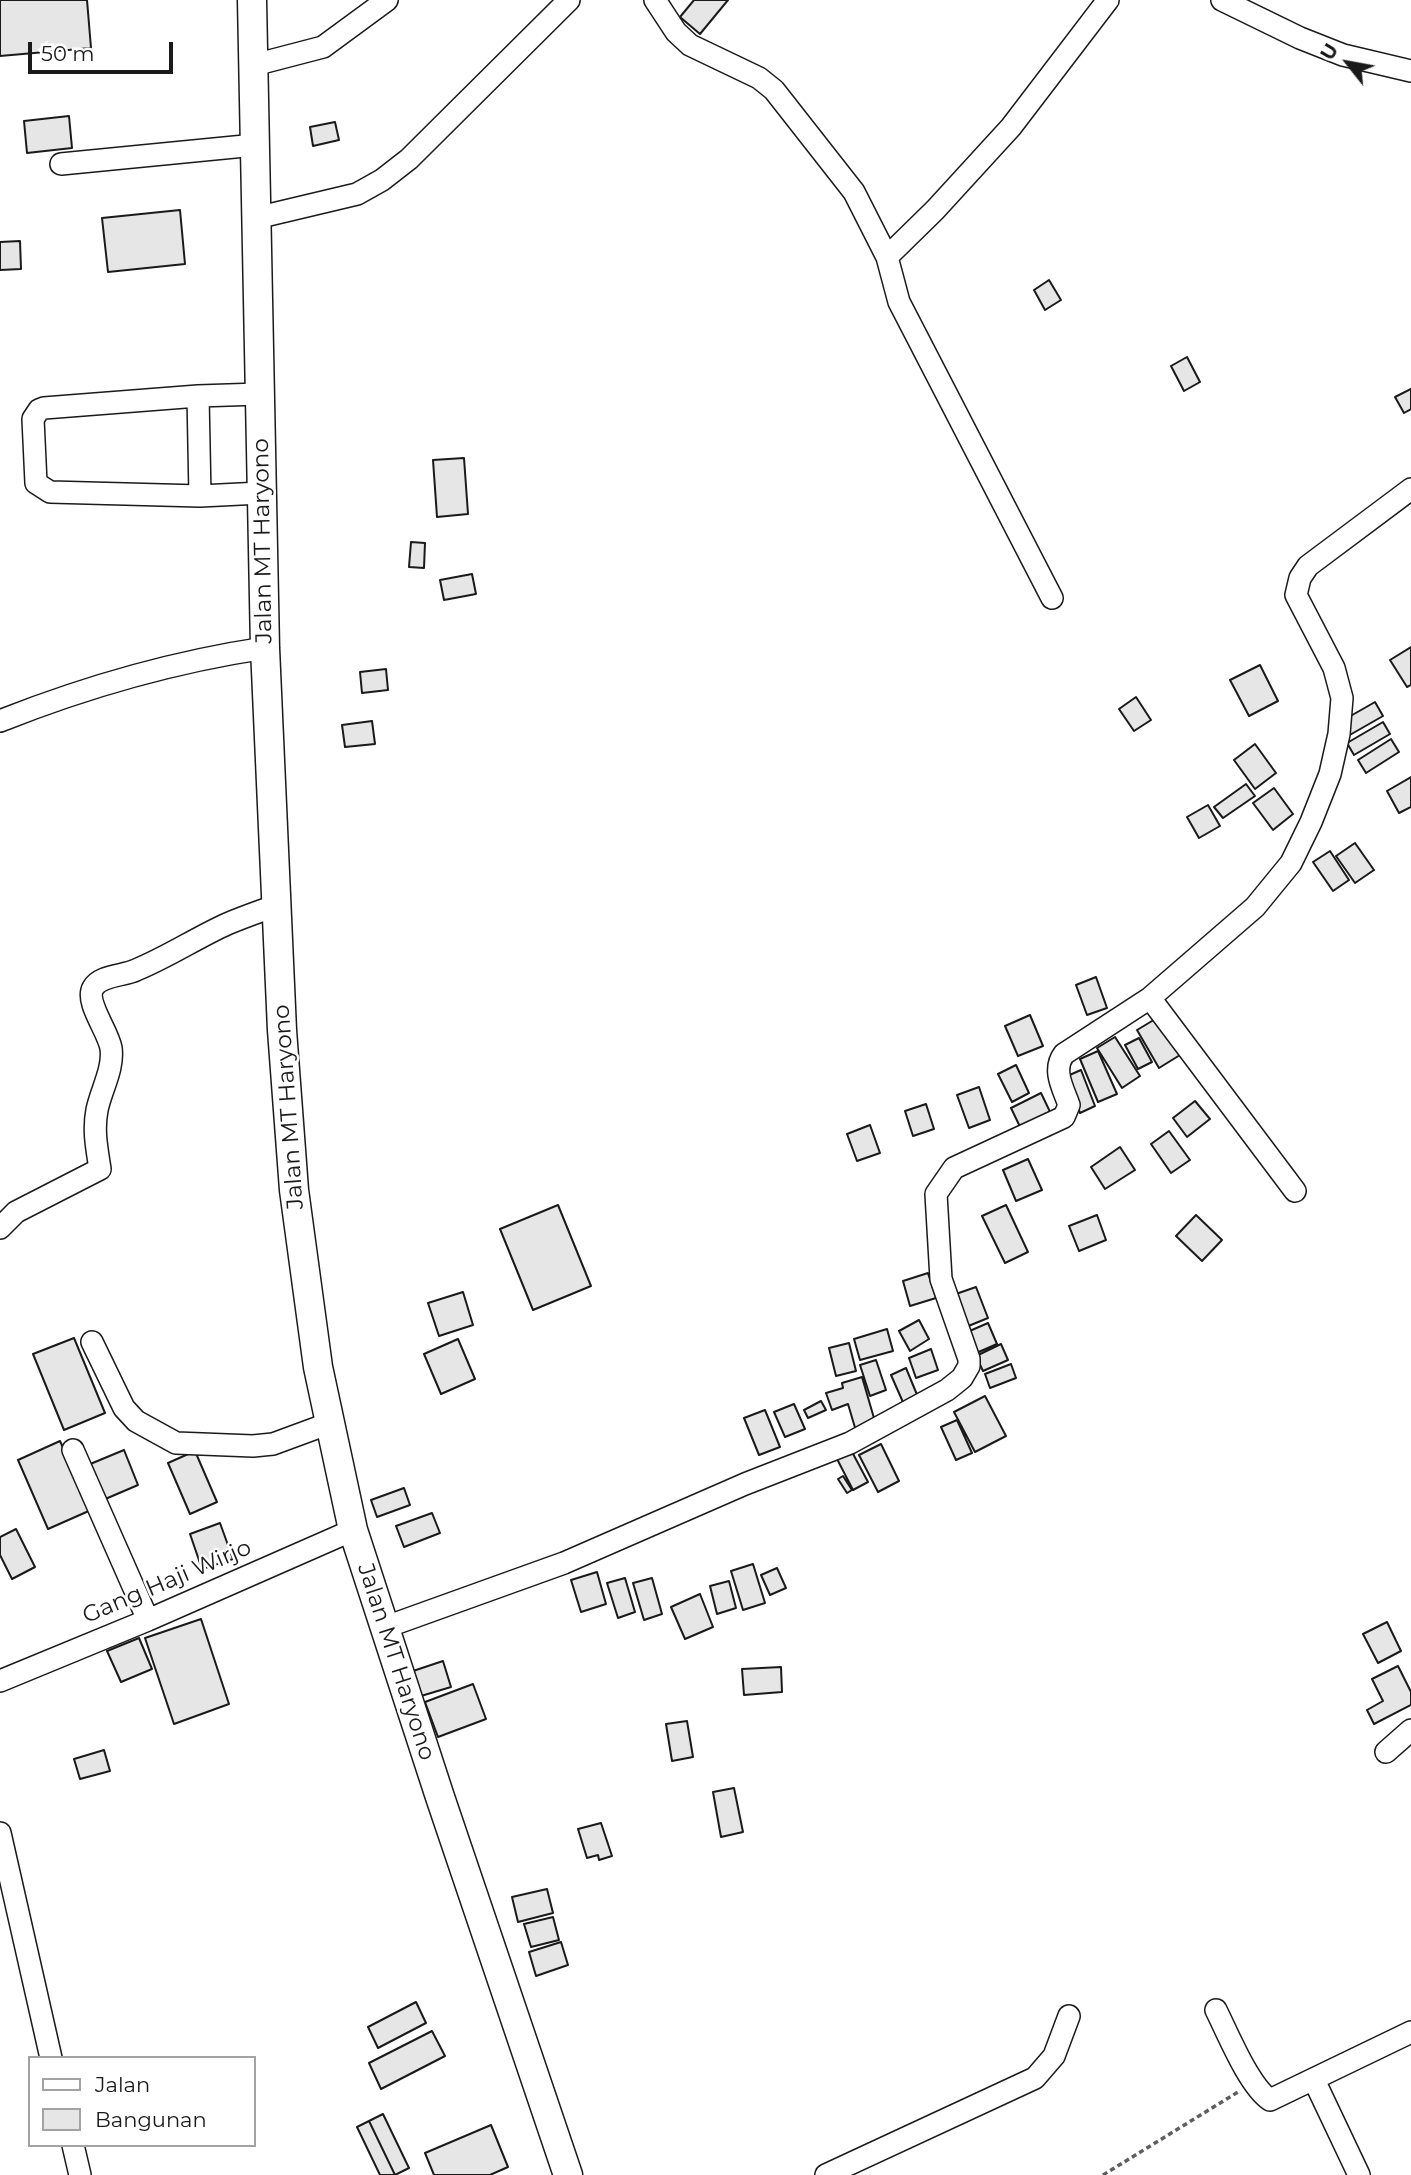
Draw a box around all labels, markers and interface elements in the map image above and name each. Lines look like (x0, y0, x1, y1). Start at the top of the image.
scale bar (32, 28, 177, 72)
north arrow (1313, 28, 1383, 98)
text: U (1316, 40, 1343, 64)
text: 50 m (41, 41, 95, 66)
street label: Jalan MT Haryono (247, 438, 279, 644)
street label: Jalan MT Haryono (268, 1004, 310, 1210)
street label: Gang Haji Wirjo (78, 1534, 256, 1630)
street label: Jalan MT Haryono (351, 1560, 441, 1764)
legend (28, 2056, 256, 2147)
text: Jalan (95, 2072, 150, 2097)
text: Bangunan (95, 2107, 207, 2132)

